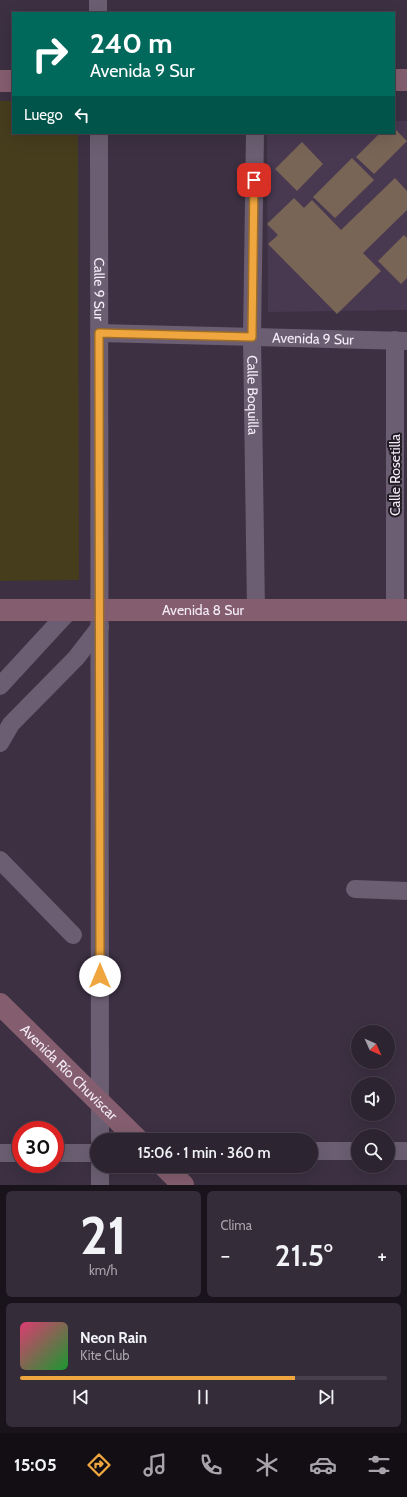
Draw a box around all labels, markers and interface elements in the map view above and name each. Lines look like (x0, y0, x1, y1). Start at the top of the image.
text: 240 m (90, 26, 173, 60)
icon: right (24, 28, 76, 80)
text: Avenida 9 Sur (90, 60, 195, 82)
icon: left (71, 104, 93, 126)
text: Luego (24, 106, 63, 124)
pin (237, 163, 271, 197)
icon: arrive (243, 169, 265, 191)
street label: Calle 9 Sur (90, 257, 108, 321)
street label: Avenida 9 Sur (272, 329, 354, 349)
street label: Calle Boquilla (243, 355, 262, 435)
street label: Calle Rosetilla (386, 434, 404, 516)
street label: Avenida 8 Sur (162, 601, 245, 619)
position arrow (79, 955, 121, 997)
street label: Avenida Río Chuviscar (17, 1020, 122, 1124)
north arrow (351, 1025, 395, 1069)
map controls (351, 1025, 395, 1173)
button: sound (351, 1077, 395, 1121)
speed limit sign: 30 (12, 1121, 64, 1173)
button: search (351, 1129, 395, 1173)
text: 15:06 · 1 min · 360 m (137, 1144, 271, 1162)
text: 21 (80, 1204, 127, 1267)
text: Clima (221, 1217, 252, 1233)
text: 21.5° (275, 1237, 333, 1274)
text: − (221, 1242, 230, 1269)
text: + (377, 1242, 387, 1269)
text: km/h (89, 1262, 117, 1278)
text: Neon Rain (80, 1329, 147, 1347)
text: Kite Club (80, 1347, 129, 1363)
icon: previous (70, 1386, 92, 1408)
icon: pause (192, 1386, 214, 1408)
icon: next (315, 1386, 337, 1408)
icon: directions (85, 1451, 113, 1479)
icon: music (141, 1451, 169, 1479)
icon: phone (197, 1451, 225, 1479)
icon: climate (253, 1451, 281, 1479)
icon: car (309, 1451, 337, 1479)
icon: filters (365, 1451, 393, 1479)
text: 15:05 (14, 1454, 57, 1476)

